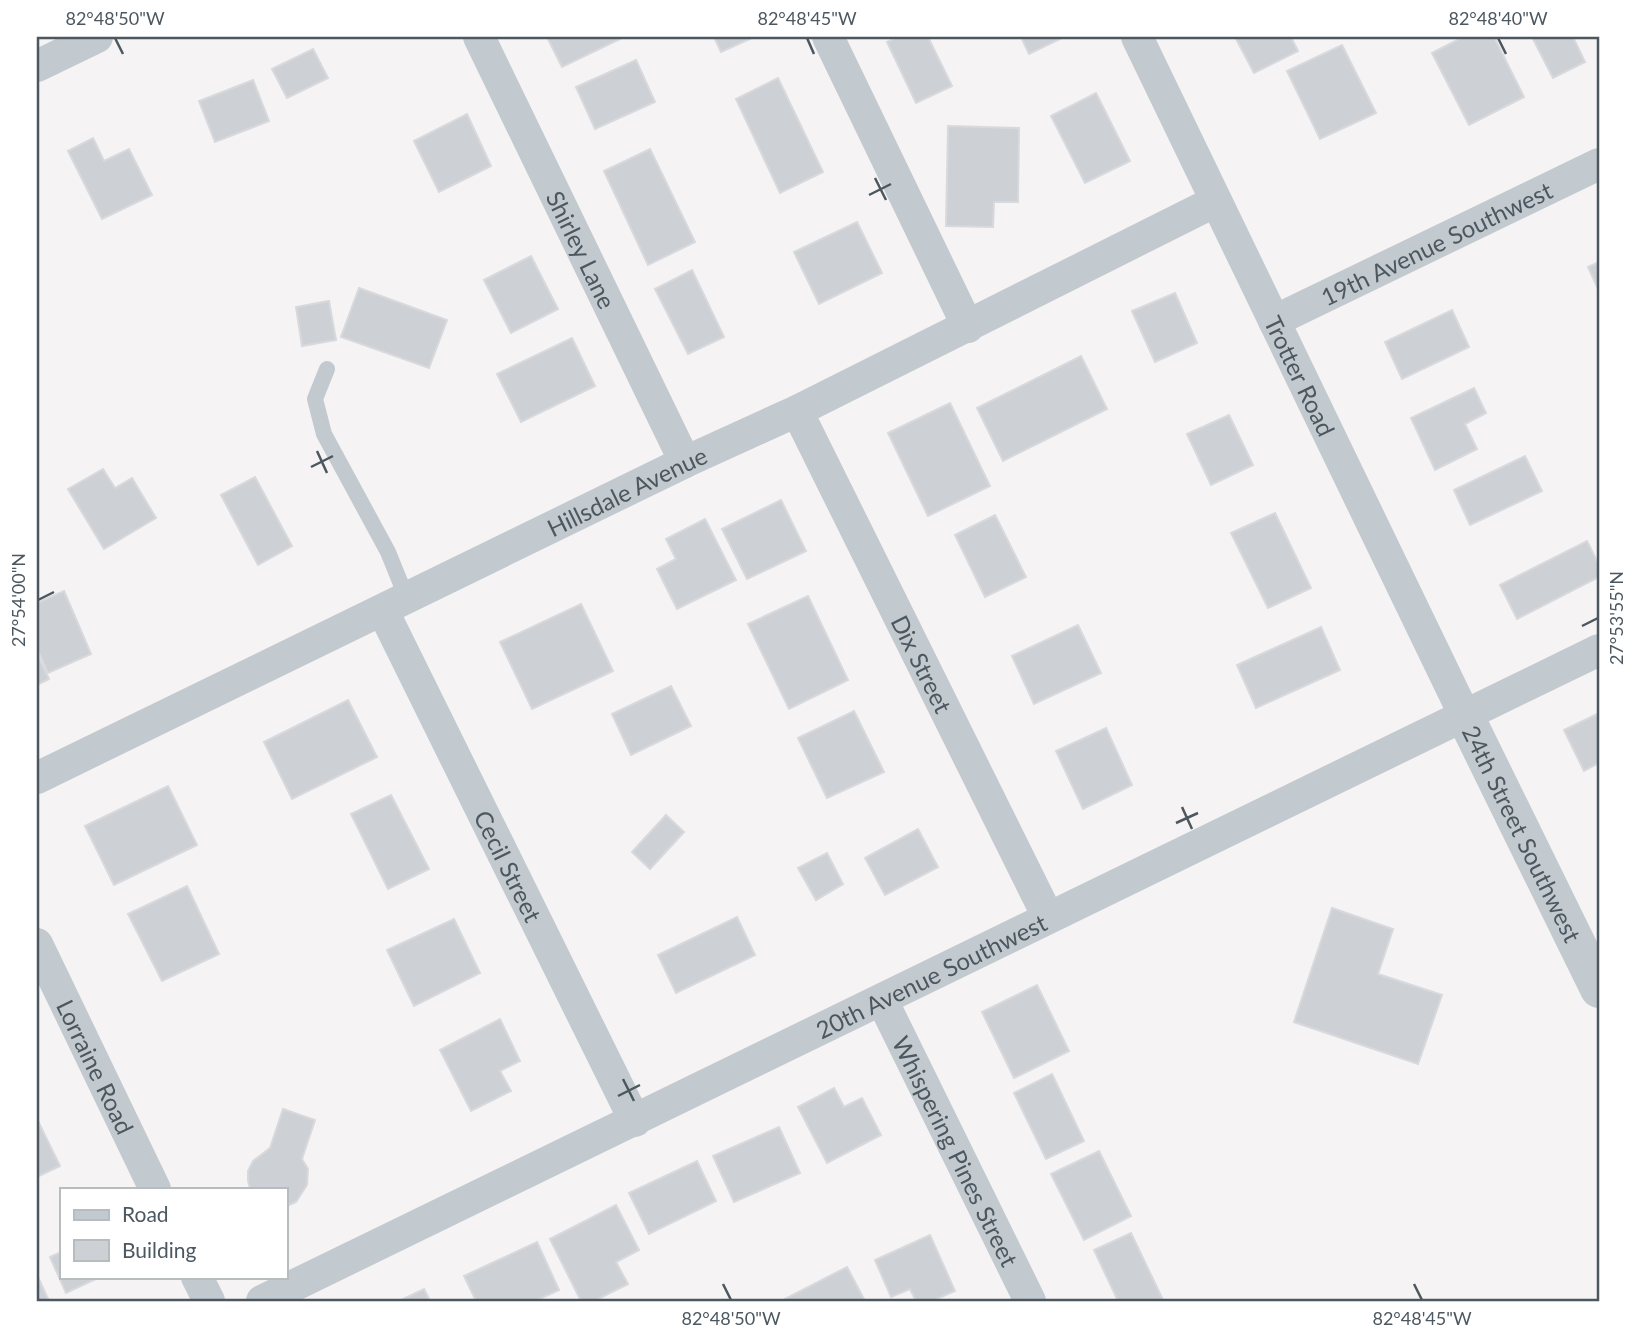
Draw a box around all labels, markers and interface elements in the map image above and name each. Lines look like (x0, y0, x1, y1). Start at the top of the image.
text: 82°48'50"W (65, 7, 165, 29)
text: 82°48'45"W (757, 7, 857, 29)
text: 82°48'40"W (1448, 7, 1548, 29)
street label: 19th Avenue Southwest (1316, 174, 1557, 311)
street label: Shirley Lane (541, 186, 623, 313)
street label: Trotter Road (1259, 311, 1342, 440)
street label: Hillsdale Avenue (542, 440, 711, 542)
text: 27°54'00"N (7, 553, 29, 647)
text: 27°53'55"N (1605, 571, 1627, 665)
street label: Dix Street (886, 610, 959, 718)
street label: 24th Street Southwest (1457, 720, 1588, 947)
street label: Cecil Street (469, 805, 549, 927)
street label: 20th Avenue Southwest (811, 907, 1051, 1044)
street label: Lorraine Road (51, 995, 141, 1138)
street label: Whispering Pines Street (887, 1031, 1025, 1271)
legend (60, 1188, 287, 1278)
text: Road (122, 1201, 169, 1226)
text: Building (122, 1237, 197, 1262)
text: 82°48'50"W (681, 1307, 781, 1329)
text: 82°48'45"W (1372, 1307, 1472, 1329)

